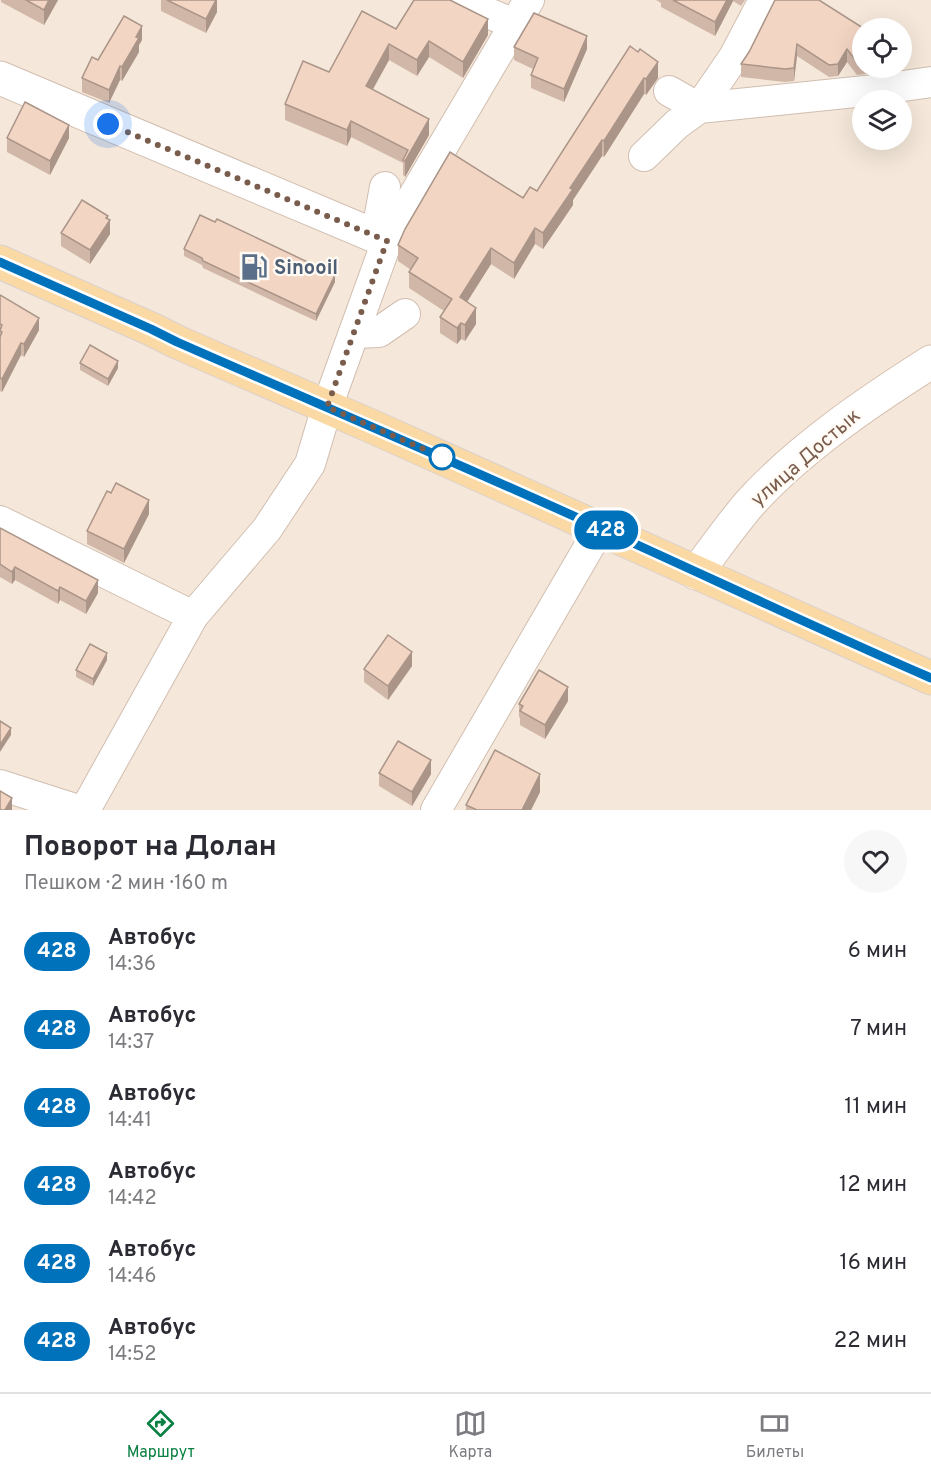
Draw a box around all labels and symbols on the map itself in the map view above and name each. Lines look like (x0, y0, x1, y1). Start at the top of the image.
your location (93, 109, 123, 139)
fuel station icon: Sinooil (239, 252, 269, 282)
place label: Sinooil (274, 256, 338, 282)
street label: улица Достык (746, 404, 867, 513)
unlabelled marker (429, 444, 455, 470)
line badge: 428 (572, 510, 640, 550)

